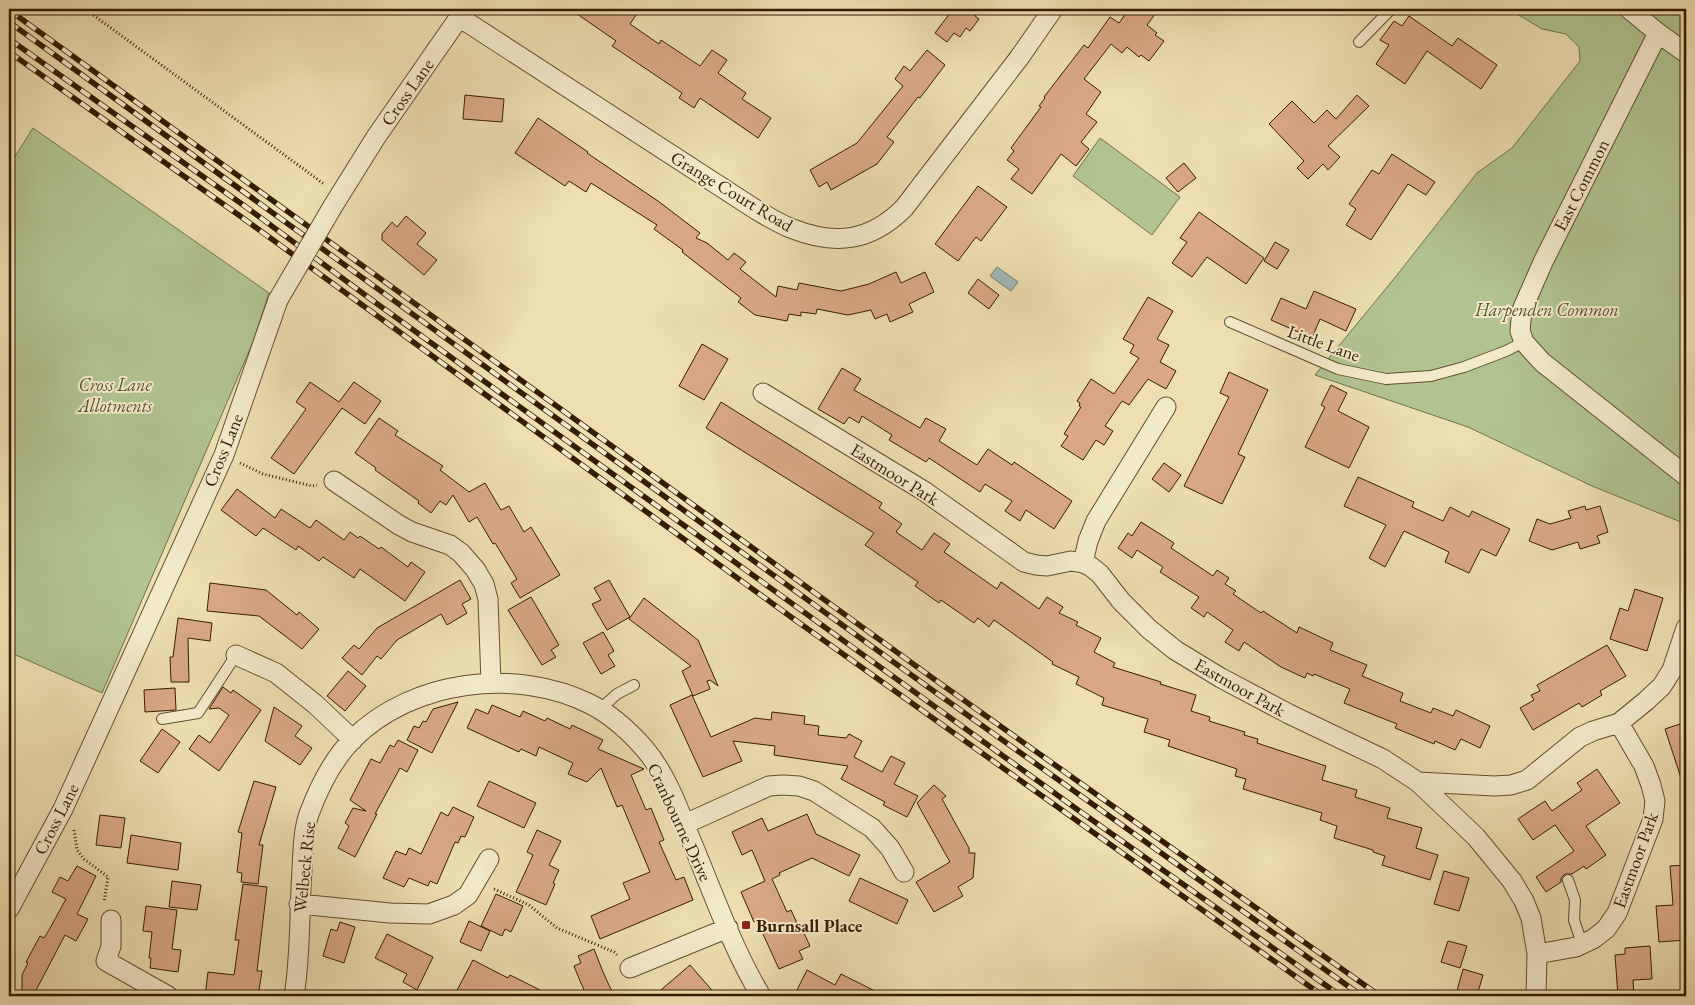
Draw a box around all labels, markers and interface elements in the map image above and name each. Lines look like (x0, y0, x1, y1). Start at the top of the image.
street label: Cross Lane (375, 54, 439, 130)
street label: East Common (1548, 135, 1614, 235)
street label: Grange Court Road (667, 146, 798, 237)
park label: Harpenden Common (1474, 298, 1619, 322)
street label: Little Lane (1285, 319, 1363, 367)
park label: Cross Lane Allotments (76, 373, 153, 417)
street label: Cross Lane (198, 410, 248, 490)
street label: Eastmoor Park (846, 438, 944, 511)
street label: Eastmoor Park (1190, 653, 1290, 722)
street label: Cranbourne Drive (643, 759, 717, 885)
street label: Cross Lane (28, 779, 84, 859)
street label: Eastmoor Park (1607, 808, 1663, 911)
street label: Welbeck Rise (288, 820, 320, 914)
place label: Burnsall Place (756, 914, 863, 937)
marker: Burnsall Place (740, 919, 752, 931)

